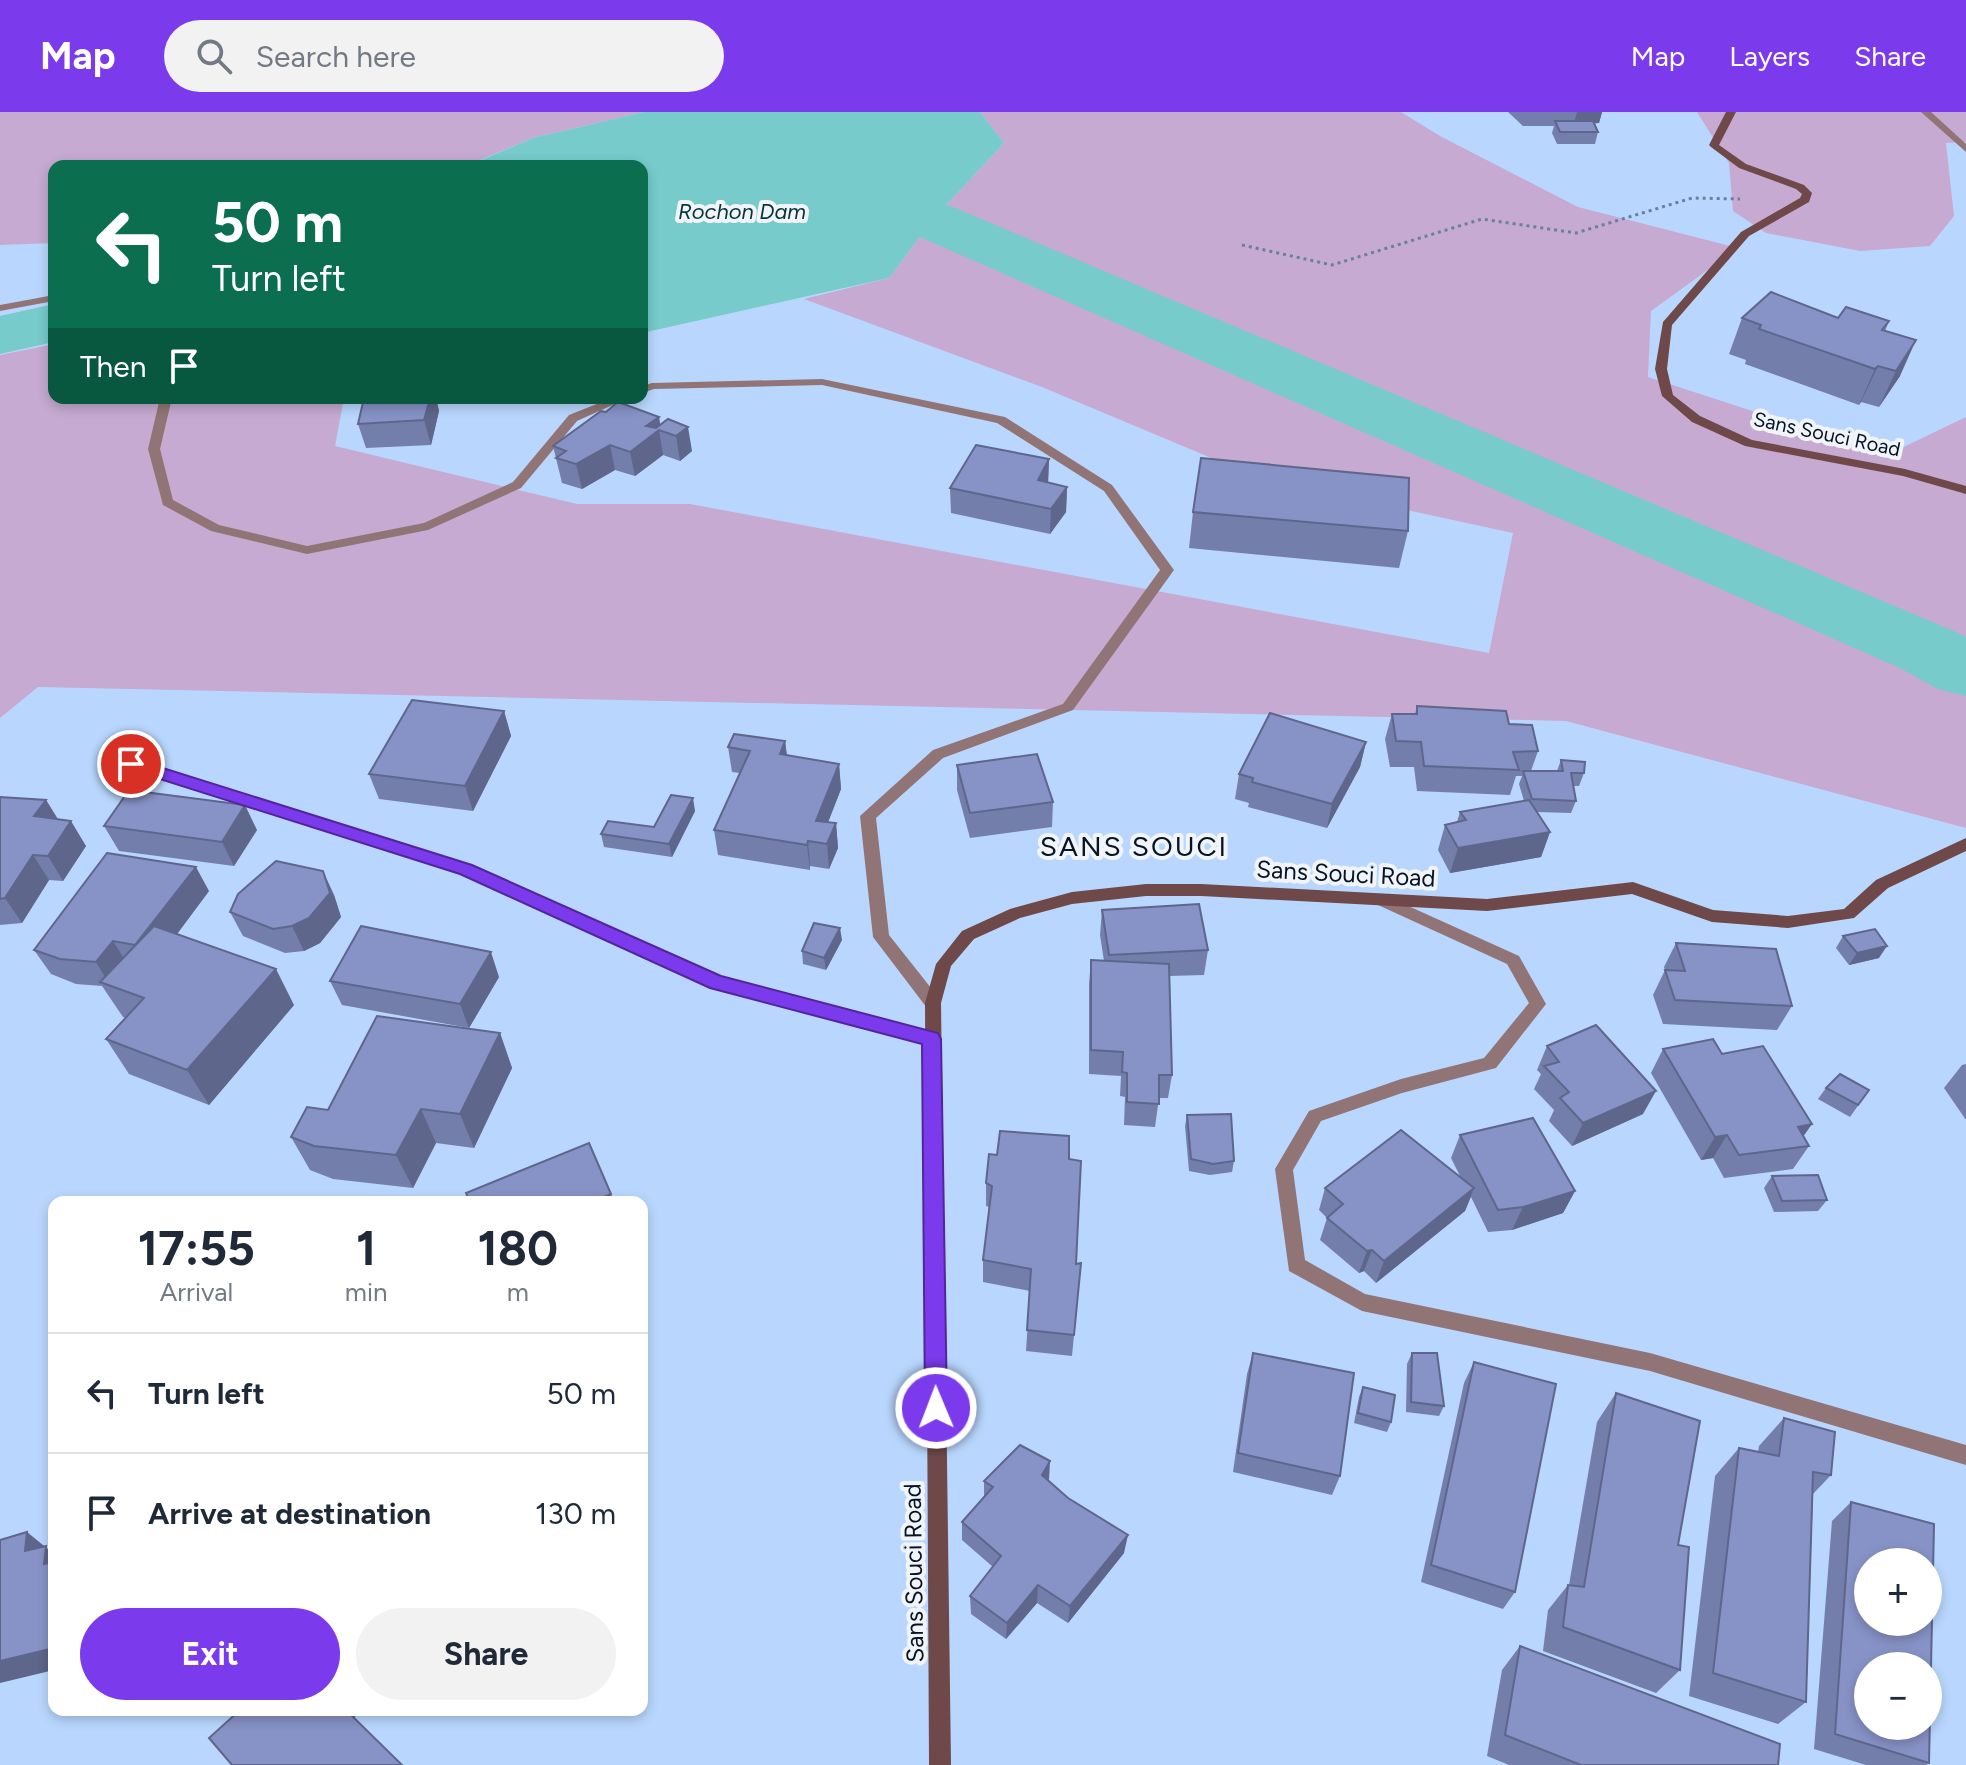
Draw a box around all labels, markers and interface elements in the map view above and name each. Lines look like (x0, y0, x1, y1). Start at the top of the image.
search box (164, 20, 724, 92)
text: Map (40, 33, 116, 79)
icon: search (192, 34, 236, 78)
text: Search here (256, 38, 416, 75)
text: Map (1631, 39, 1685, 73)
text: Layers (1729, 39, 1810, 73)
text: Share (1854, 39, 1926, 73)
text: 50 m (212, 189, 343, 256)
icon: left (80, 192, 184, 296)
water label: Rochon Dam (678, 198, 806, 225)
text: Turn left (212, 257, 346, 300)
icon: arrive (162, 344, 206, 388)
text: Then (80, 348, 146, 385)
street label: Sans Souci Road (1751, 407, 1903, 461)
pin (97, 730, 165, 798)
icon: arrive (109, 742, 153, 786)
district label: SANS SOUCI (1040, 829, 1228, 863)
street label: Sans Souci Road (1256, 854, 1436, 893)
text: 17:55 (138, 1219, 255, 1277)
text: 1 (356, 1219, 376, 1277)
text: 180 (477, 1219, 558, 1277)
text: Arrival (160, 1276, 233, 1308)
text: min (345, 1276, 388, 1308)
text: m (507, 1276, 529, 1308)
position arrow (894, 1366, 978, 1450)
icon: left (80, 1371, 124, 1415)
text: Turn left (148, 1375, 265, 1412)
text: 50 m (547, 1375, 616, 1412)
street label: Sans Souci Road (897, 1483, 930, 1663)
icon: arrive (80, 1491, 124, 1535)
text: Arrive at destination (148, 1495, 431, 1532)
text: 130 m (535, 1495, 616, 1532)
map controls (1854, 1548, 1942, 1740)
button: + (1854, 1548, 1942, 1636)
button: Exit (80, 1608, 340, 1700)
button: Share (356, 1608, 616, 1700)
button: − (1854, 1652, 1942, 1740)

